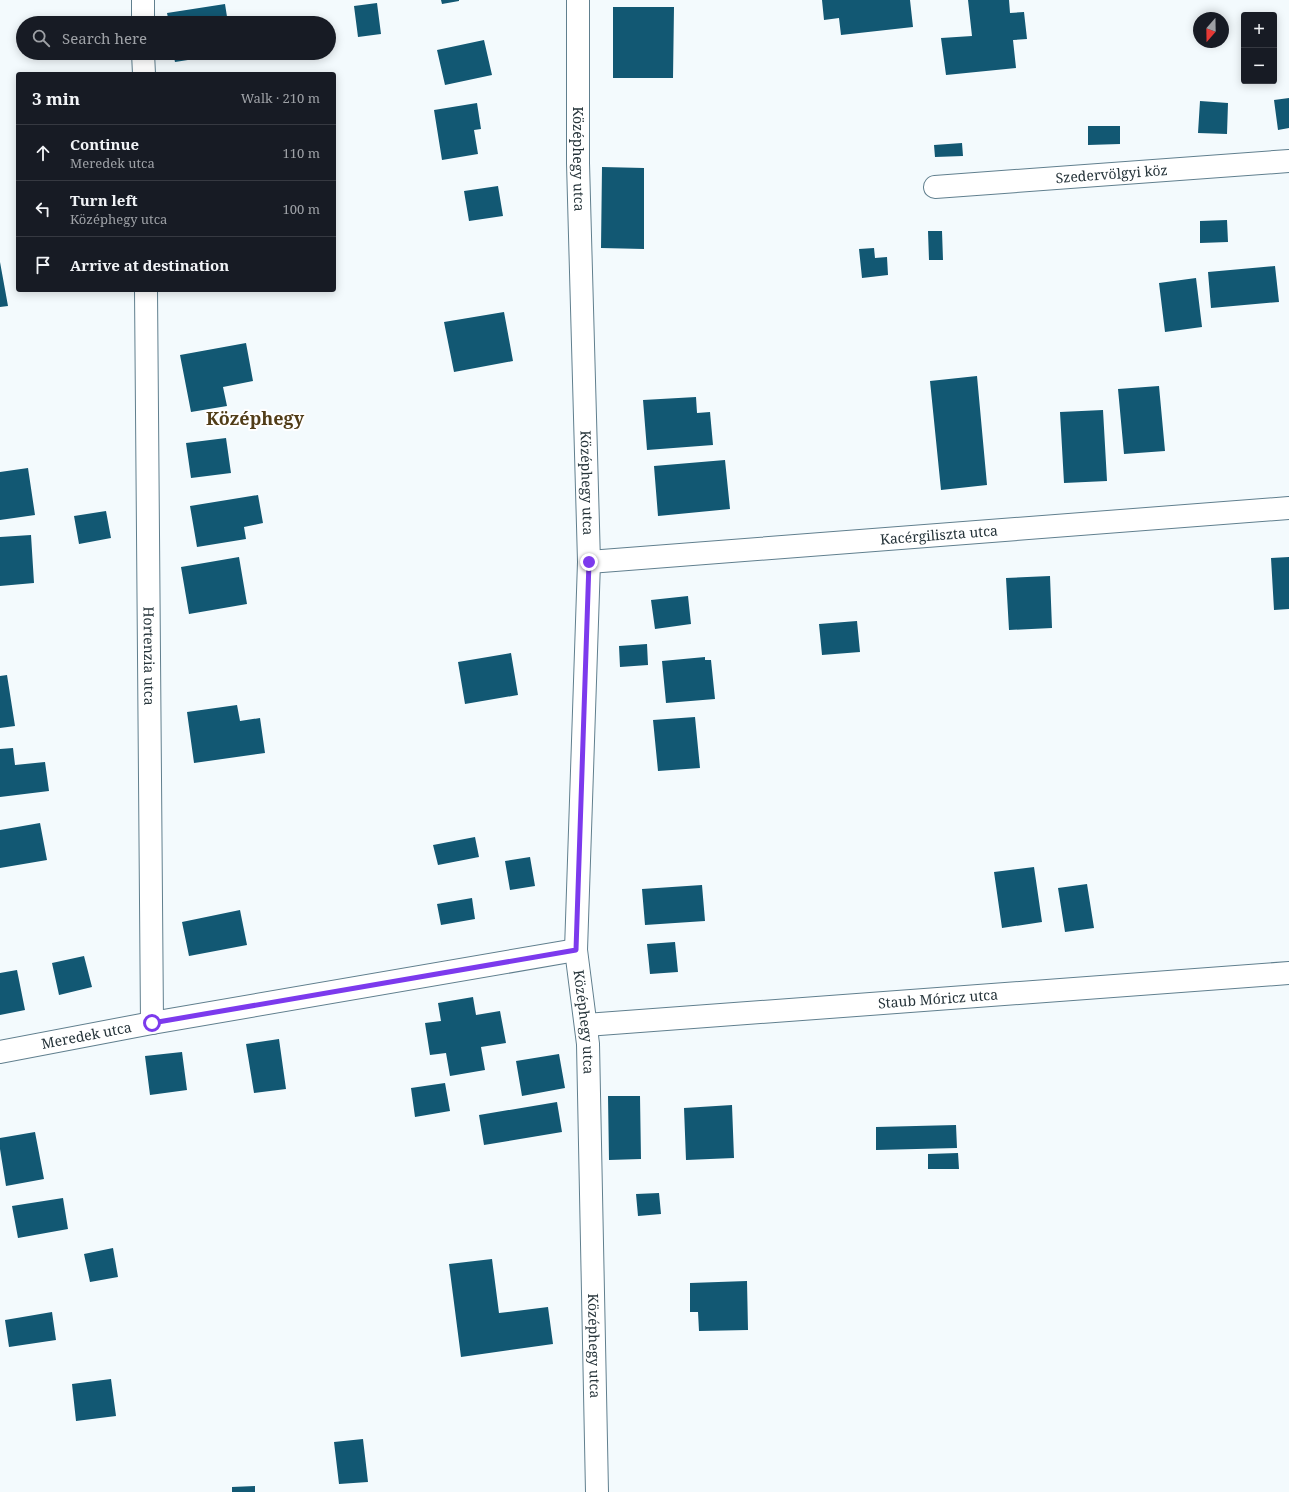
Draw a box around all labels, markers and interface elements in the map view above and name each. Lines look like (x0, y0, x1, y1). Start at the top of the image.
north arrow (1193, 12, 1229, 48)
map controls (1241, 12, 1277, 84)
button: + (1241, 12, 1277, 48)
search box (16, 16, 336, 60)
icon: search (30, 27, 52, 49)
text: Search here (62, 28, 147, 48)
button: − (1241, 48, 1277, 84)
text: 3 min (32, 87, 80, 110)
text: Walk · 210 m (241, 89, 320, 107)
street label: Középhegy utca (569, 107, 589, 212)
text: Continue (70, 134, 139, 154)
icon: ahead (32, 142, 54, 164)
text: 110 m (283, 144, 320, 162)
text: Meredek utca (70, 154, 155, 172)
street label: Szedervölgyi köz (1055, 160, 1168, 187)
text: Turn left (70, 190, 138, 210)
icon: left (32, 198, 54, 220)
text: 100 m (283, 200, 320, 218)
text: Középhegy utca (70, 210, 167, 228)
icon: arrive (32, 254, 54, 276)
text: Arrive at destination (70, 255, 229, 275)
district label: Középhegy (206, 406, 305, 430)
street label: Középhegy utca (576, 430, 598, 536)
street label: Kacérgiliszta utca (879, 520, 999, 549)
route end (580, 553, 598, 571)
street label: Hortenzia utca (140, 606, 159, 706)
street label: Középhegy utca (570, 969, 599, 1075)
street label: Staub Móricz utca (877, 985, 999, 1012)
route start (143, 1014, 161, 1032)
street label: Meredek utca (40, 1017, 133, 1053)
street label: Középhegy utca (584, 1293, 605, 1399)

